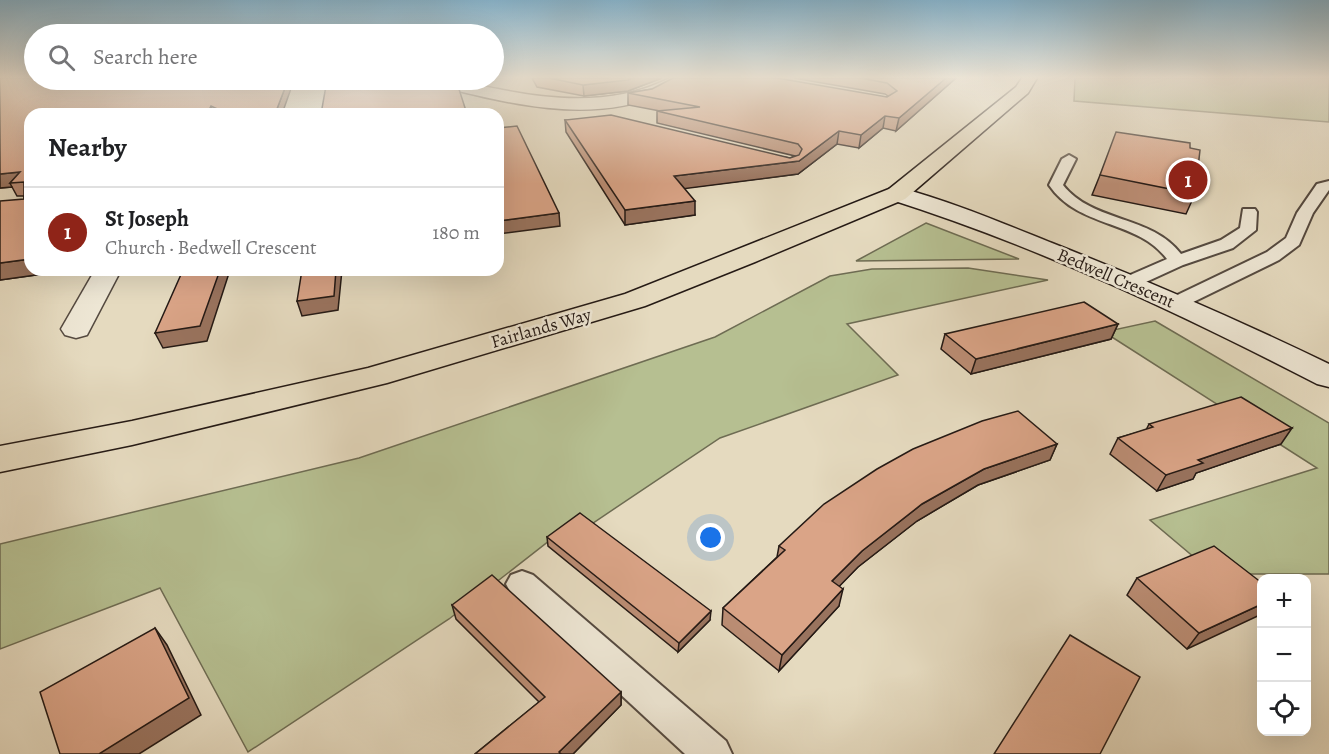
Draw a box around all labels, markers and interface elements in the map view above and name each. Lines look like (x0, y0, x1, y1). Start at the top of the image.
search box (24, 24, 504, 90)
icon: search (45, 41, 78, 74)
text: Search here (93, 42, 198, 72)
text: Nearby (48, 130, 127, 165)
pin: 1 (1168, 158, 1208, 202)
text: St Joseph (105, 204, 189, 234)
text: 1 (64, 219, 71, 246)
text: 180 m (432, 219, 480, 246)
text: Church · Bedwell Crescent (105, 234, 317, 261)
street label: Bedwell Crescent (1054, 242, 1178, 314)
street label: Fairlands Way (488, 302, 595, 354)
your location (696, 523, 725, 552)
map controls (1257, 574, 1311, 736)
button: + (1257, 574, 1311, 628)
button: − (1257, 628, 1311, 682)
button: locate (1257, 682, 1311, 736)

